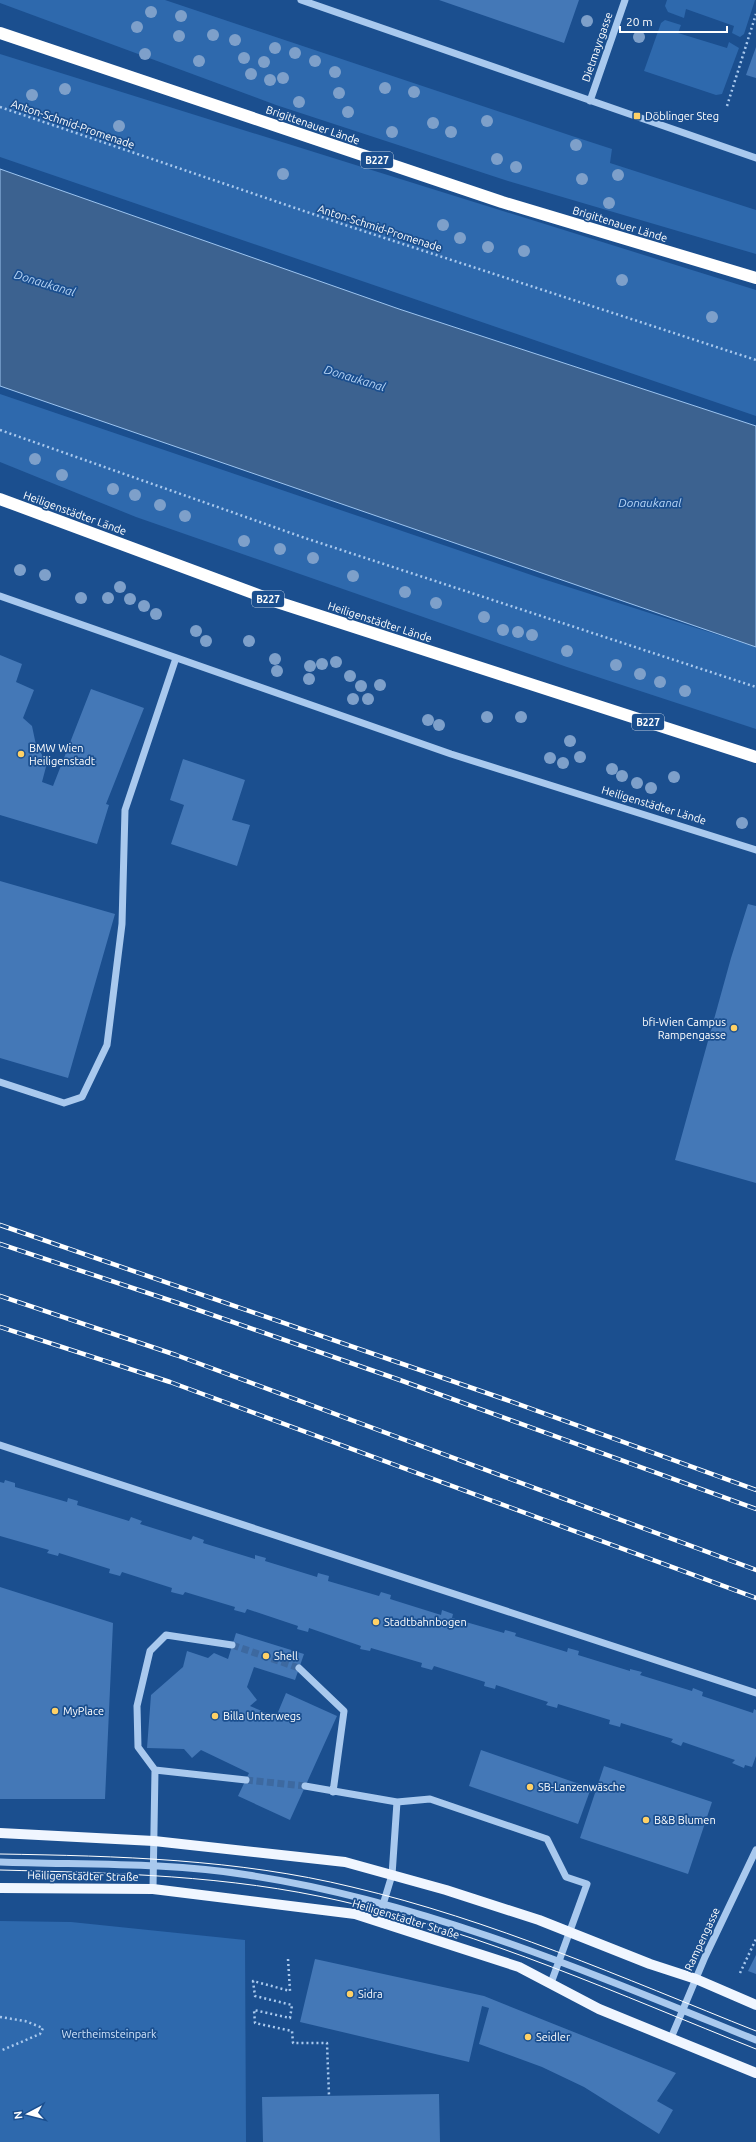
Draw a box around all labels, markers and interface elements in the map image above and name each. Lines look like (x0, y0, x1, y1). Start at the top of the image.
scale bar (620, 8, 727, 34)
street label: Dietmayrgasse (579, 11, 615, 83)
text: 20 m (626, 15, 653, 28)
street label: Anton-Schmid-Promenade (10, 97, 136, 151)
street label: Brigittenauer Lände (264, 103, 362, 147)
place label: Döblinger Steg (645, 110, 719, 122)
marker: Döblinger Steg (632, 111, 642, 121)
road number: B227 (361, 152, 393, 168)
street label: Anton-Schmid-Promenade (316, 202, 444, 254)
street label: Brigittenauer Lände (571, 204, 669, 244)
water label: Donaukanal (13, 267, 78, 299)
water label: Donaukanal (323, 362, 388, 394)
street label: Heiligenstädter Lände (22, 489, 128, 537)
water label: Donaukanal (618, 496, 682, 509)
road number: B227 (252, 591, 284, 607)
street label: Heiligenstädter Lände (326, 599, 434, 645)
road number: B227 (632, 714, 664, 730)
place label: BMW Wien Heiligenstadt (29, 742, 96, 767)
marker: BMW Wien Heiligenstadt (16, 749, 26, 759)
street label: Heiligenstädter Lände (600, 783, 708, 827)
place label: bfi-Wien Campus Rampengasse (642, 1016, 726, 1041)
marker: bfi-Wien Campus Rampengasse (729, 1023, 739, 1033)
place label: Stadtbahnbogen (384, 1616, 467, 1628)
marker: Stadtbahnbogen (371, 1617, 381, 1627)
place label: Shell (274, 1650, 298, 1662)
marker: Shell (261, 1651, 271, 1661)
place label: MyPlace (63, 1705, 104, 1717)
marker: MyPlace (50, 1706, 60, 1716)
place label: Billa Unterwegs (223, 1710, 301, 1722)
marker: Billa Unterwegs (210, 1711, 220, 1721)
place label: SB-Lanzenwäsche (538, 1781, 625, 1793)
marker: SB-Lanzenwäsche (525, 1782, 535, 1792)
place label: B&B Blumen (654, 1814, 716, 1826)
marker: B&B Blumen (641, 1815, 651, 1825)
street label: Heiligenstädter Straße (27, 1869, 139, 1883)
street label: Heiligenstädter Straße (351, 1897, 461, 1941)
street label: Rampengasse (682, 1905, 722, 1973)
place label: Sidra (358, 1988, 383, 2000)
marker: Sidra (345, 1989, 355, 1999)
park label: Wertheimsteinpark (61, 2028, 157, 2040)
place label: Seidler (536, 2031, 571, 2043)
marker: Seidler (523, 2032, 533, 2042)
north arrow (8, 2094, 48, 2134)
text: N (12, 2110, 25, 2120)

